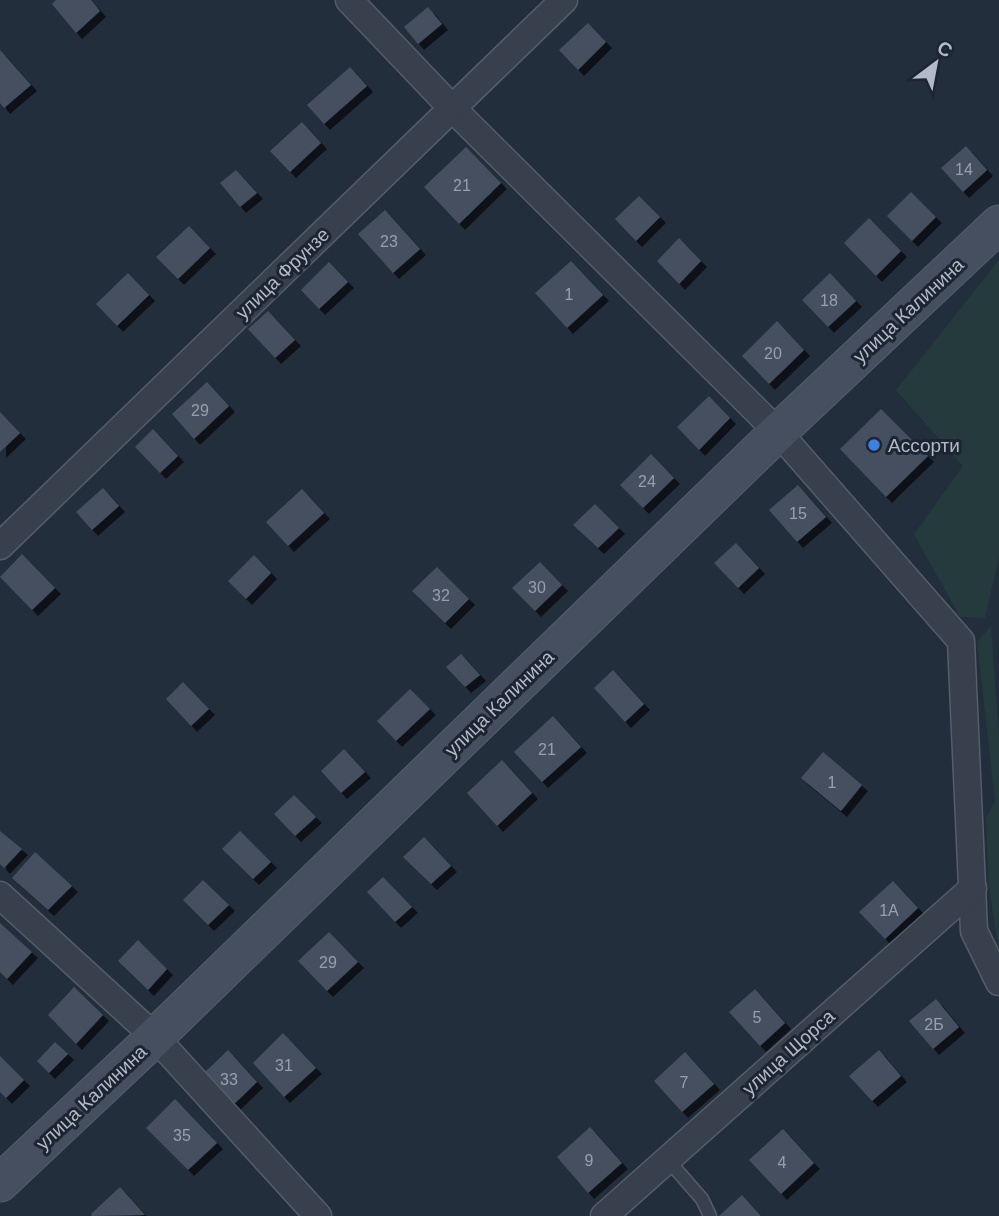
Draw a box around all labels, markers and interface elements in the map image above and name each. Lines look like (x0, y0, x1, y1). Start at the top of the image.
north arrow (901, 28, 971, 98)
text: С (933, 36, 956, 62)
house number: 14 (955, 161, 973, 178)
house number: 21 (453, 177, 471, 194)
street label: улица Фрунзе (231, 224, 333, 323)
house number: 23 (380, 233, 398, 250)
street label: улица Калинина (849, 254, 968, 367)
house number: 1 (565, 286, 574, 303)
house number: 18 (820, 292, 838, 309)
house number: 20 (764, 345, 782, 362)
house number: 29 (191, 402, 209, 419)
place label: Ассорти (888, 435, 960, 456)
marker: Ассорти (866, 437, 882, 453)
house number: 24 (638, 473, 656, 490)
house number: 15 (789, 505, 807, 522)
house number: 30 (528, 579, 546, 596)
house number: 32 (432, 587, 450, 604)
street label: улица Калинина (441, 646, 558, 761)
house number: 21 (538, 741, 556, 758)
house number: 1 (828, 774, 837, 791)
house number: 1А (879, 902, 899, 919)
house number: 29 (319, 954, 337, 971)
street label: улица Щорса (738, 1005, 839, 1099)
house number: 5 (753, 1009, 762, 1026)
house number: 2Б (924, 1016, 944, 1033)
street label: улица Калинина (32, 1041, 151, 1154)
house number: 31 (275, 1057, 293, 1074)
house number: 33 (220, 1071, 238, 1088)
house number: 7 (680, 1074, 689, 1091)
house number: 35 (173, 1127, 191, 1144)
house number: 9 (585, 1152, 594, 1169)
house number: 4 (778, 1154, 787, 1171)

